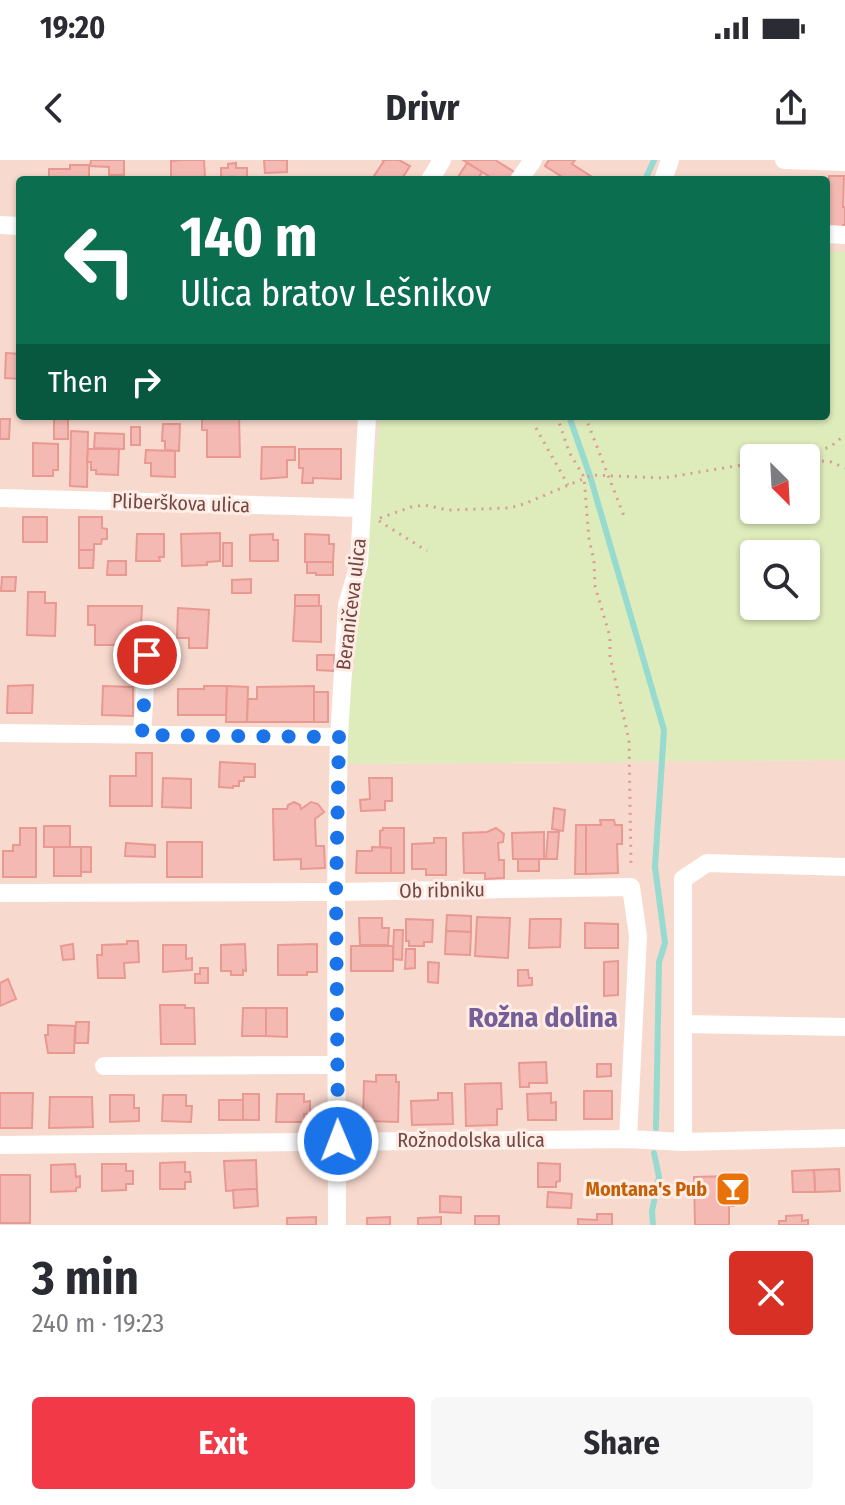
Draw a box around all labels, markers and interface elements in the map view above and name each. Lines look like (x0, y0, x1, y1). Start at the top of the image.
text: 19:20 (40, 10, 105, 46)
icon: back (32, 86, 76, 130)
text: Drivr (385, 86, 460, 130)
icon: share (769, 86, 813, 130)
text: 140 m (180, 204, 317, 271)
icon: left (48, 208, 152, 312)
text: Ulica bratov Lešnikov (180, 272, 491, 316)
icon: right (124, 360, 168, 404)
text: Then (48, 364, 108, 400)
north arrow (740, 444, 820, 524)
map controls (740, 444, 820, 620)
street label: Pliberškova ulica (112, 489, 250, 517)
street label: Beraničeva ulica (331, 537, 371, 671)
button: search (740, 540, 820, 620)
pin (113, 621, 181, 689)
icon: arrive (125, 633, 169, 677)
street label: Ob ribniku (399, 877, 485, 903)
district label: Rožna dolina (468, 1001, 618, 1034)
position arrow (296, 1099, 380, 1183)
street label: Rožnodolska ulica (397, 1128, 545, 1152)
bar icon: Montana's Pub (714, 1170, 752, 1208)
place label: Montana's Pub (586, 1177, 707, 1201)
text: 3 min (32, 1249, 139, 1307)
button: close (729, 1251, 813, 1335)
text: 240 m · 19:23 (32, 1308, 164, 1339)
button: Exit (32, 1397, 415, 1489)
button: Share (431, 1397, 813, 1489)

